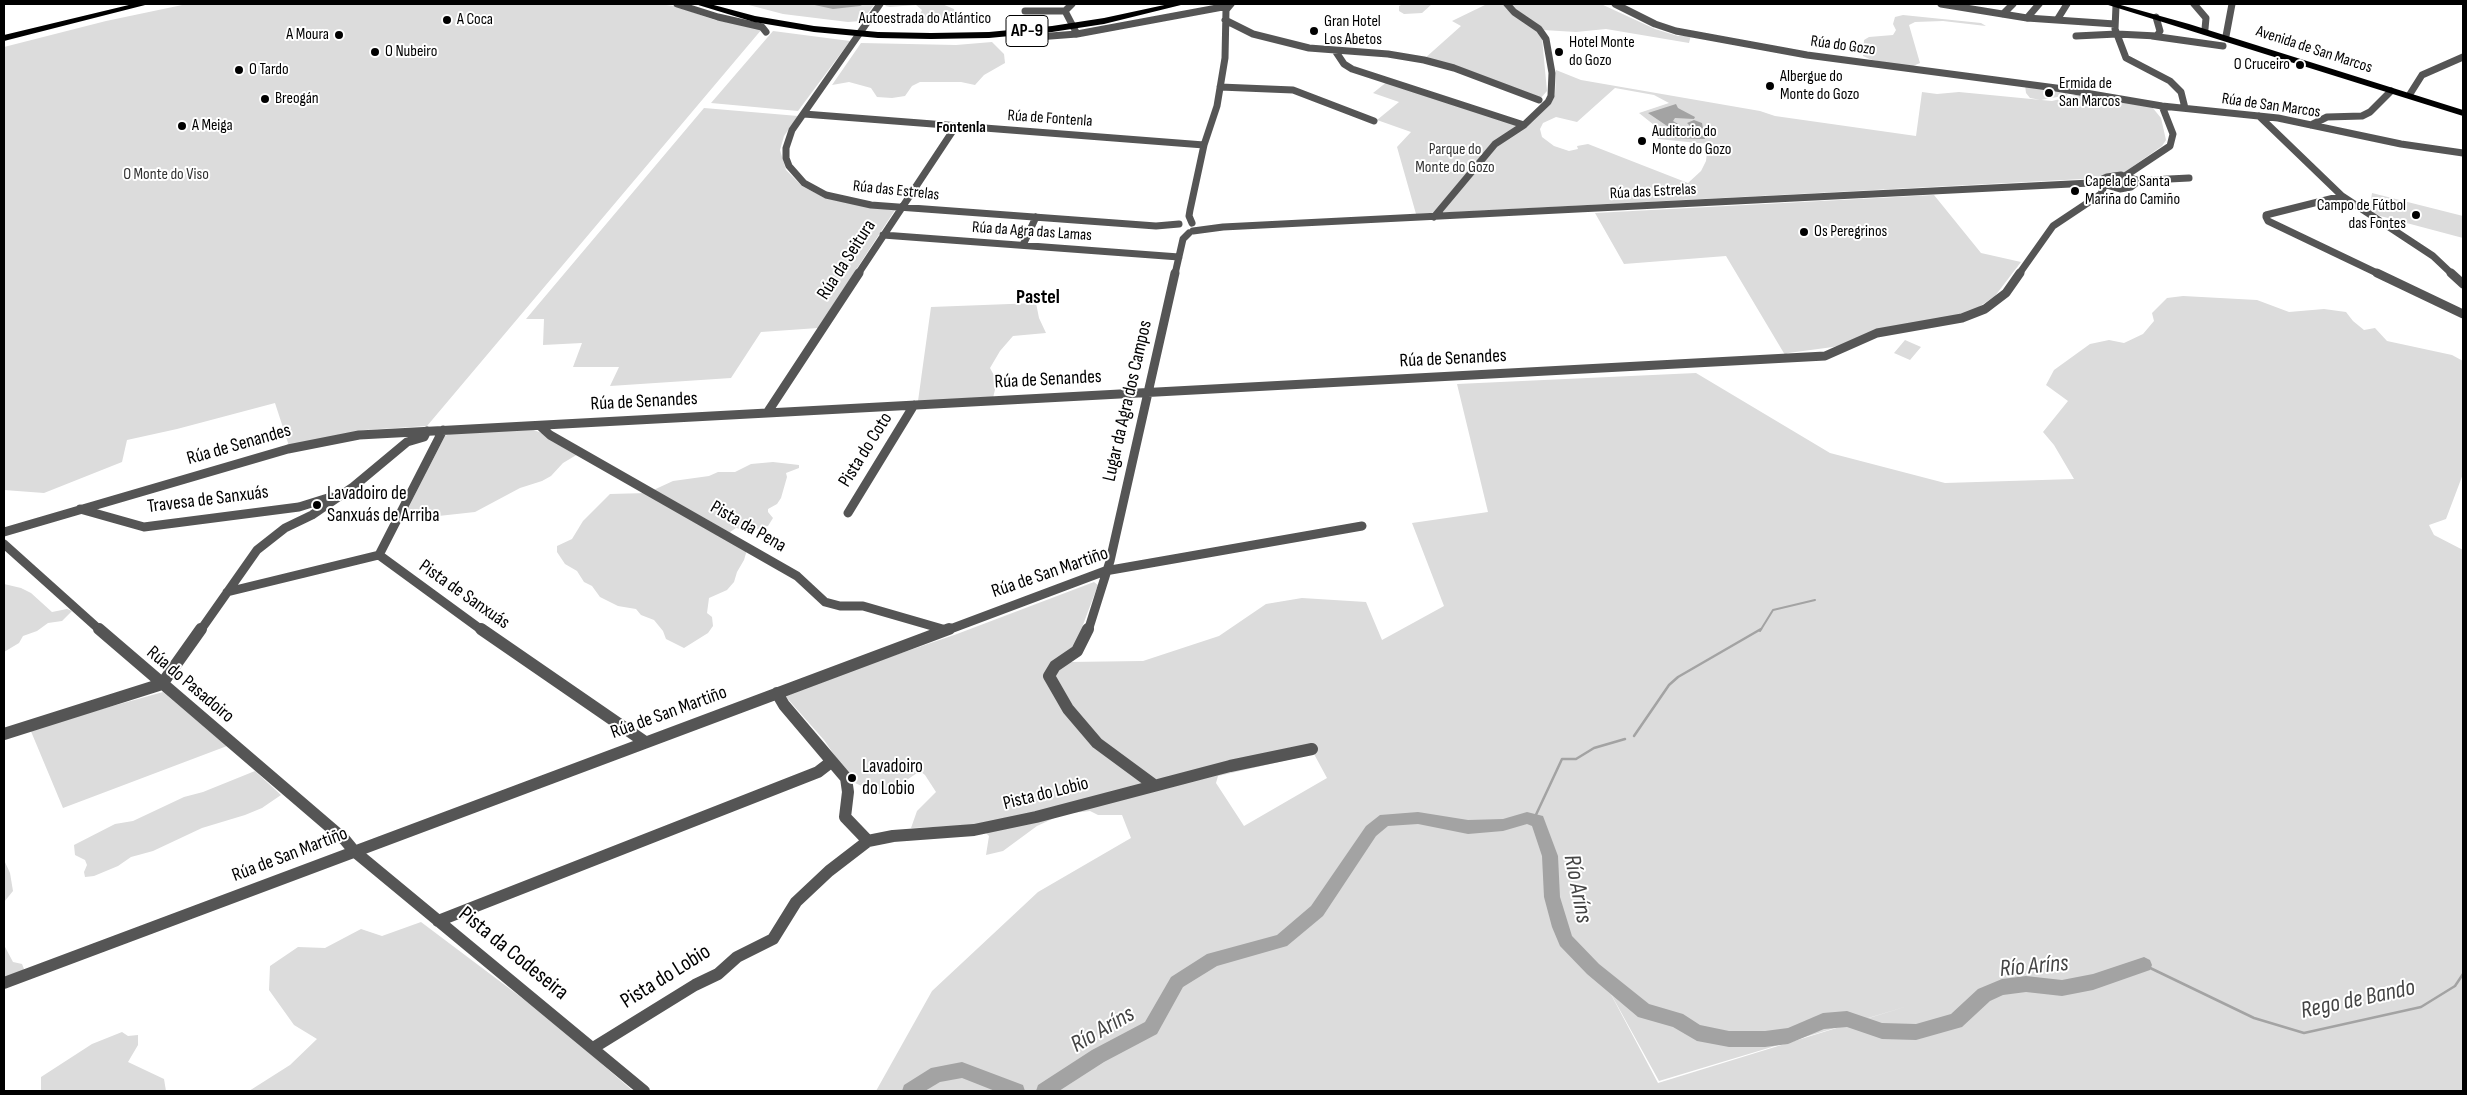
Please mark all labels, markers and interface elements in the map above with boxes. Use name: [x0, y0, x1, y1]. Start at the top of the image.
street label: Autoestrada do Atlántico: [859, 9, 991, 29]
place label: A Coca: [457, 10, 493, 30]
place label: Gran Hotel Los Abetos: [1324, 12, 1382, 50]
marker: A Coca: [441, 14, 453, 26]
road number: AP-9: [1006, 16, 1048, 46]
street label: Avenida de San Marcos: [2253, 22, 2375, 78]
place label: A Moura: [286, 25, 329, 45]
marker: Gran Hotel Los Abetos: [1308, 25, 1320, 37]
marker: A Moura: [333, 29, 345, 41]
street label: Rúa do Gozo: [1809, 32, 1877, 60]
place label: Hotel Monte do Gozo: [1569, 33, 1635, 71]
place label: O Nubeiro: [385, 42, 437, 62]
marker: O Nubeiro: [369, 46, 381, 58]
marker: Hotel Monte do Gozo: [1553, 46, 1565, 58]
place label: O Cruceiro: [2234, 55, 2290, 75]
marker: O Cruceiro: [2294, 59, 2306, 71]
place label: O Tardo: [249, 60, 289, 80]
marker: O Tardo: [233, 64, 245, 76]
place label: Albergue do Monte do Gozo: [1780, 67, 1859, 105]
place label: Ermida de San Marcos: [2059, 74, 2120, 112]
marker: Albergue do Monte do Gozo: [1764, 80, 1776, 92]
marker: Ermida de San Marcos: [2043, 87, 2055, 99]
place label: Breogán: [275, 89, 319, 109]
street label: Rúa de San Marcos: [2220, 90, 2322, 122]
marker: Breogán: [259, 93, 271, 105]
street label: Rúa de Fontenla: [1007, 106, 1093, 132]
place label: A Meiga: [192, 116, 233, 136]
district label: Fontenla: [936, 118, 986, 138]
marker: A Meiga: [176, 120, 188, 132]
place label: Auditorio do Monte do Gozo: [1652, 122, 1731, 160]
marker: Auditorio do Monte do Gozo: [1636, 135, 1648, 147]
park label: Parque do Monte do Gozo: [1415, 140, 1495, 178]
park label: O Monte do Viso: [123, 165, 209, 185]
place label: Capela de Santa Mariña do Camiño: [2085, 172, 2180, 210]
street label: Rúa das Estrelas: [852, 177, 940, 205]
street label: Rúa das Estrelas: [1609, 180, 1697, 204]
marker: Capela de Santa Mariña do Camiño: [2069, 185, 2081, 197]
place label: Campo de Fútbol das Fontes: [2317, 196, 2406, 234]
marker: Campo de Fútbol das Fontes: [2410, 209, 2422, 221]
street label: Rúa da Seitura: [813, 216, 881, 304]
street label: Rúa da Agra das Lamas: [971, 218, 1093, 246]
place label: Os Peregrinos: [1814, 222, 1887, 242]
marker: Os Peregrinos: [1798, 226, 1810, 238]
district label: Pastel: [1016, 286, 1060, 310]
street label: Lugar da Agra dos Campos: [1098, 318, 1158, 484]
street label: Rúa de Senandes: [1399, 345, 1507, 373]
street label: Rúa de Senandes: [994, 366, 1102, 394]
street label: Rúa de Senandes: [590, 388, 698, 416]
street label: Pista do Coto: [834, 408, 898, 492]
street label: Rúa de Senandes: [184, 419, 294, 471]
street label: Travesa de Sanxuás: [146, 481, 270, 519]
place label: Lavadoiro de Sanxuás de Arriba: [327, 483, 439, 527]
street label: Pista da Pena: [706, 496, 790, 558]
marker: Lavadoiro de Sanxuás de Arriba: [311, 499, 323, 511]
street label: Rúa de San Martiño: [989, 542, 1111, 604]
street label: Pista de Sanxuás: [414, 555, 514, 635]
street label: Rúa do Pasadoiro: [142, 642, 238, 728]
street label: Rúa de San Martiño: [608, 681, 730, 745]
place label: Lavadoiro do Lobio: [862, 756, 923, 800]
marker: Lavadoiro do Lobio: [846, 772, 858, 784]
street label: Pista do Lobio: [1001, 772, 1091, 816]
street label: Rúa de San Martiño: [229, 823, 351, 887]
water label: Río Aríns: [1556, 852, 1598, 926]
street label: Pista da Codeseira: [453, 902, 573, 1006]
street label: Pista do Lobio: [616, 939, 716, 1015]
water label: Río Aríns: [1998, 950, 2070, 984]
water label: Rego de Bando: [2298, 974, 2418, 1026]
water label: Río Aríns: [1066, 1000, 1140, 1060]

